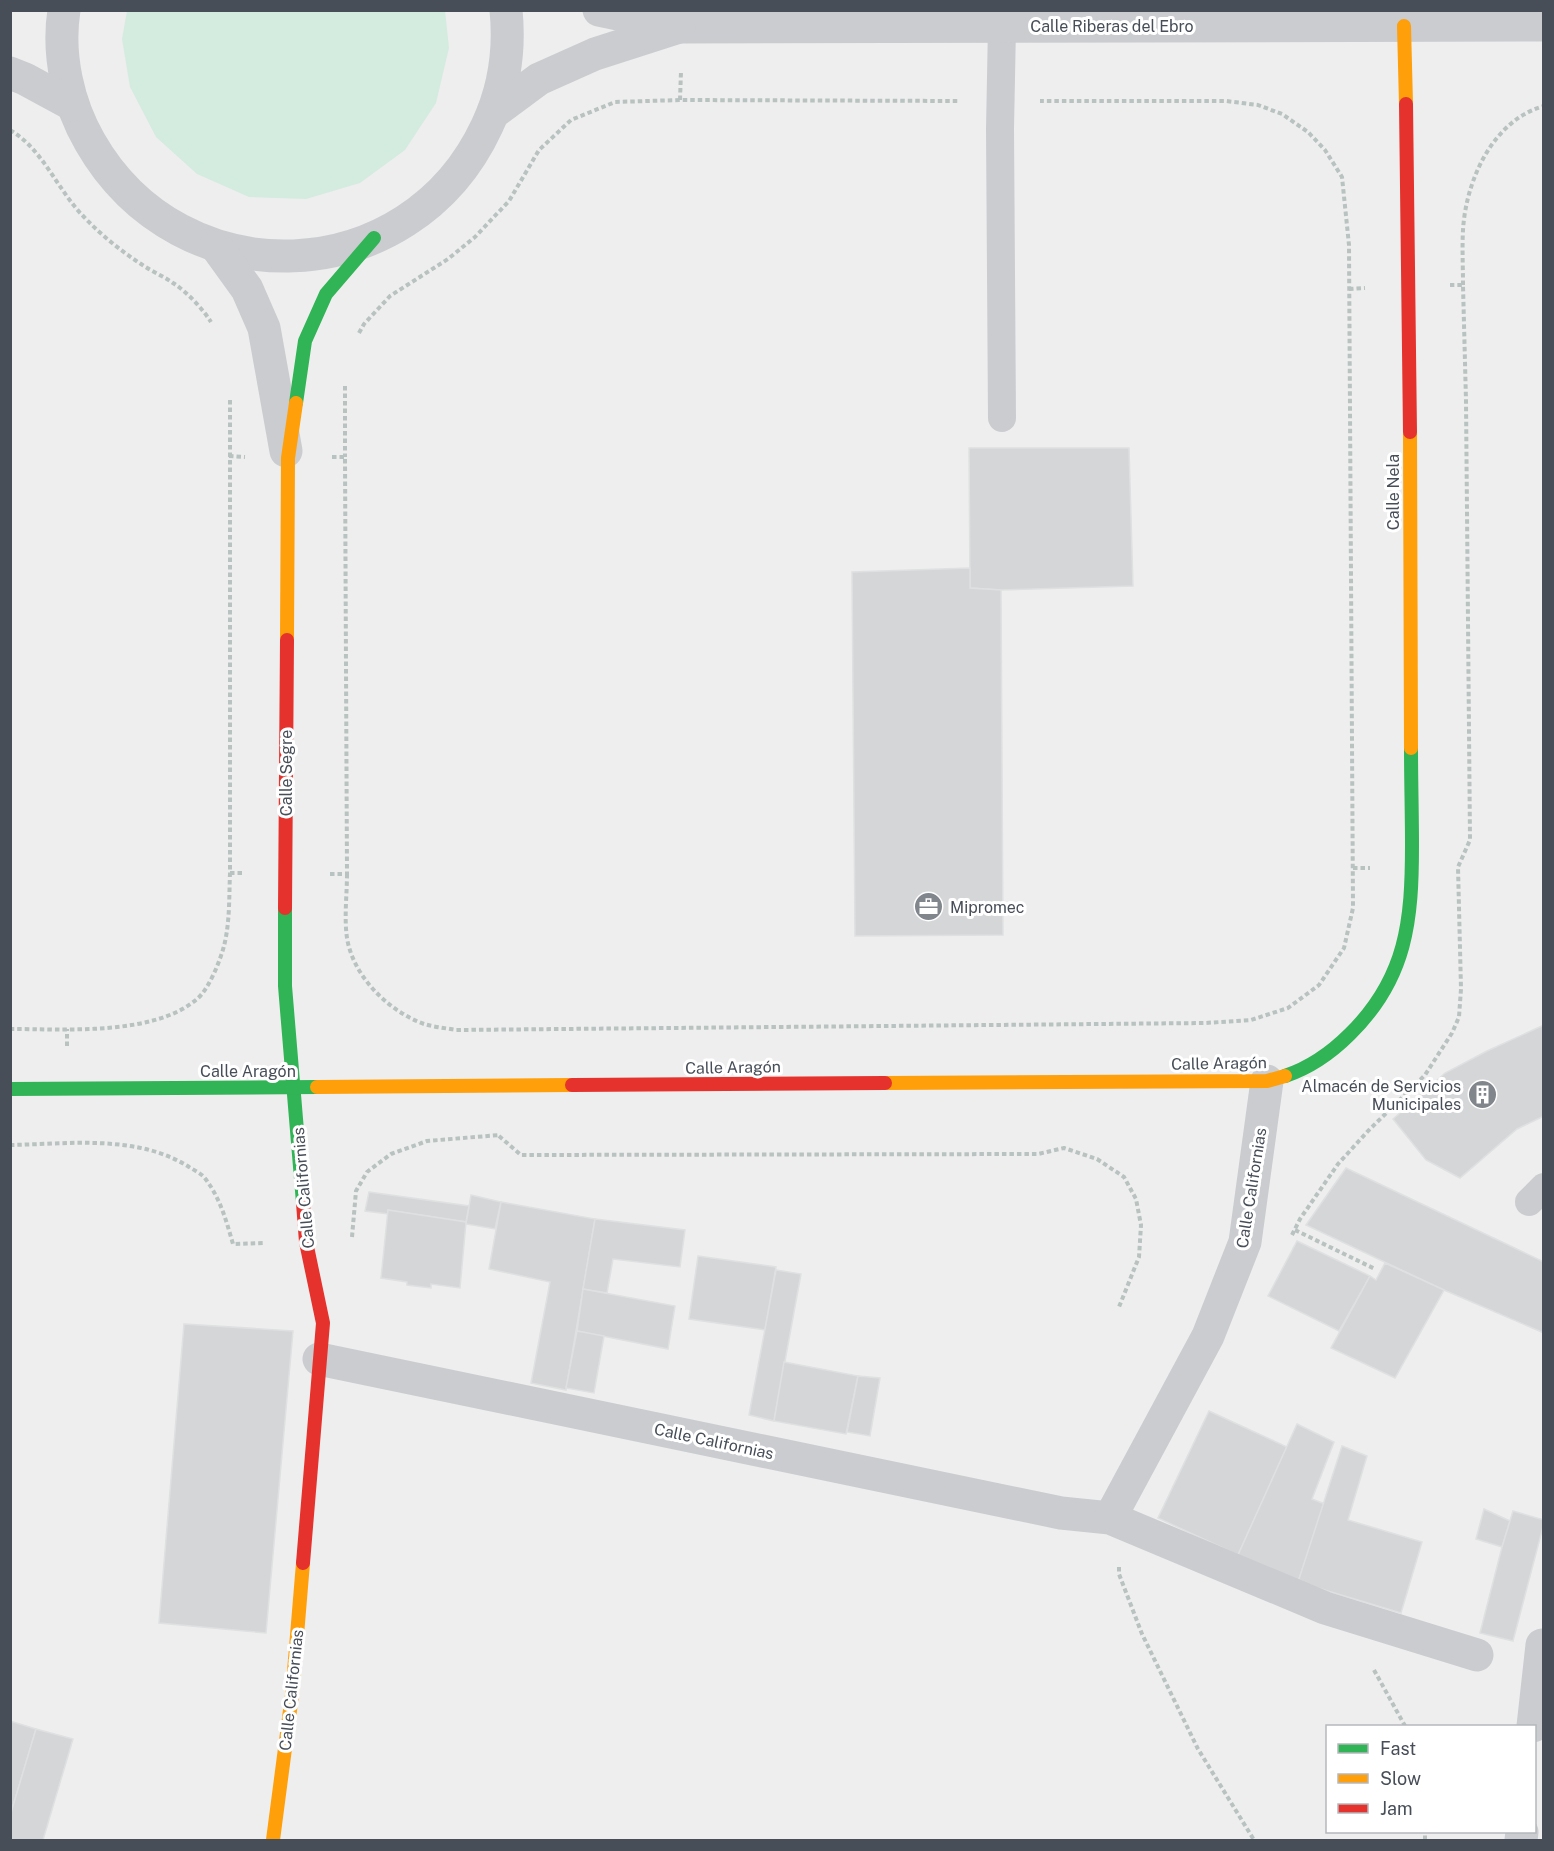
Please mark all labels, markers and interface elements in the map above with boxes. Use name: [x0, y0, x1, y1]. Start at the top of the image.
street label: Calle Riberas del Ebro: [1030, 17, 1194, 36]
street label: Calle Nela: [1384, 454, 1403, 530]
street label: Calle Segre: [277, 730, 296, 816]
office icon: Mipromec: [913, 891, 945, 923]
place label: Mipromec: [950, 898, 1025, 917]
street label: Calle Aragón: [1171, 1053, 1267, 1074]
street label: Calle Aragón: [685, 1057, 781, 1078]
street label: Calle Aragón: [200, 1062, 296, 1081]
place label: Almacén de Servicios Municipales: [1301, 1077, 1461, 1114]
building icon: Almacén de Servicios Municipales: [1466, 1079, 1498, 1111]
street label: Calle Californias: [289, 1126, 318, 1249]
street label: Calle Californias: [1233, 1126, 1270, 1250]
street label: Calle Californias: [652, 1420, 775, 1463]
street label: Calle Californias: [276, 1629, 307, 1752]
legend: [1326, 1725, 1536, 1833]
text: Fast: [1380, 1738, 1416, 1759]
text: Slow: [1380, 1768, 1421, 1789]
text: Jam: [1380, 1798, 1413, 1819]

